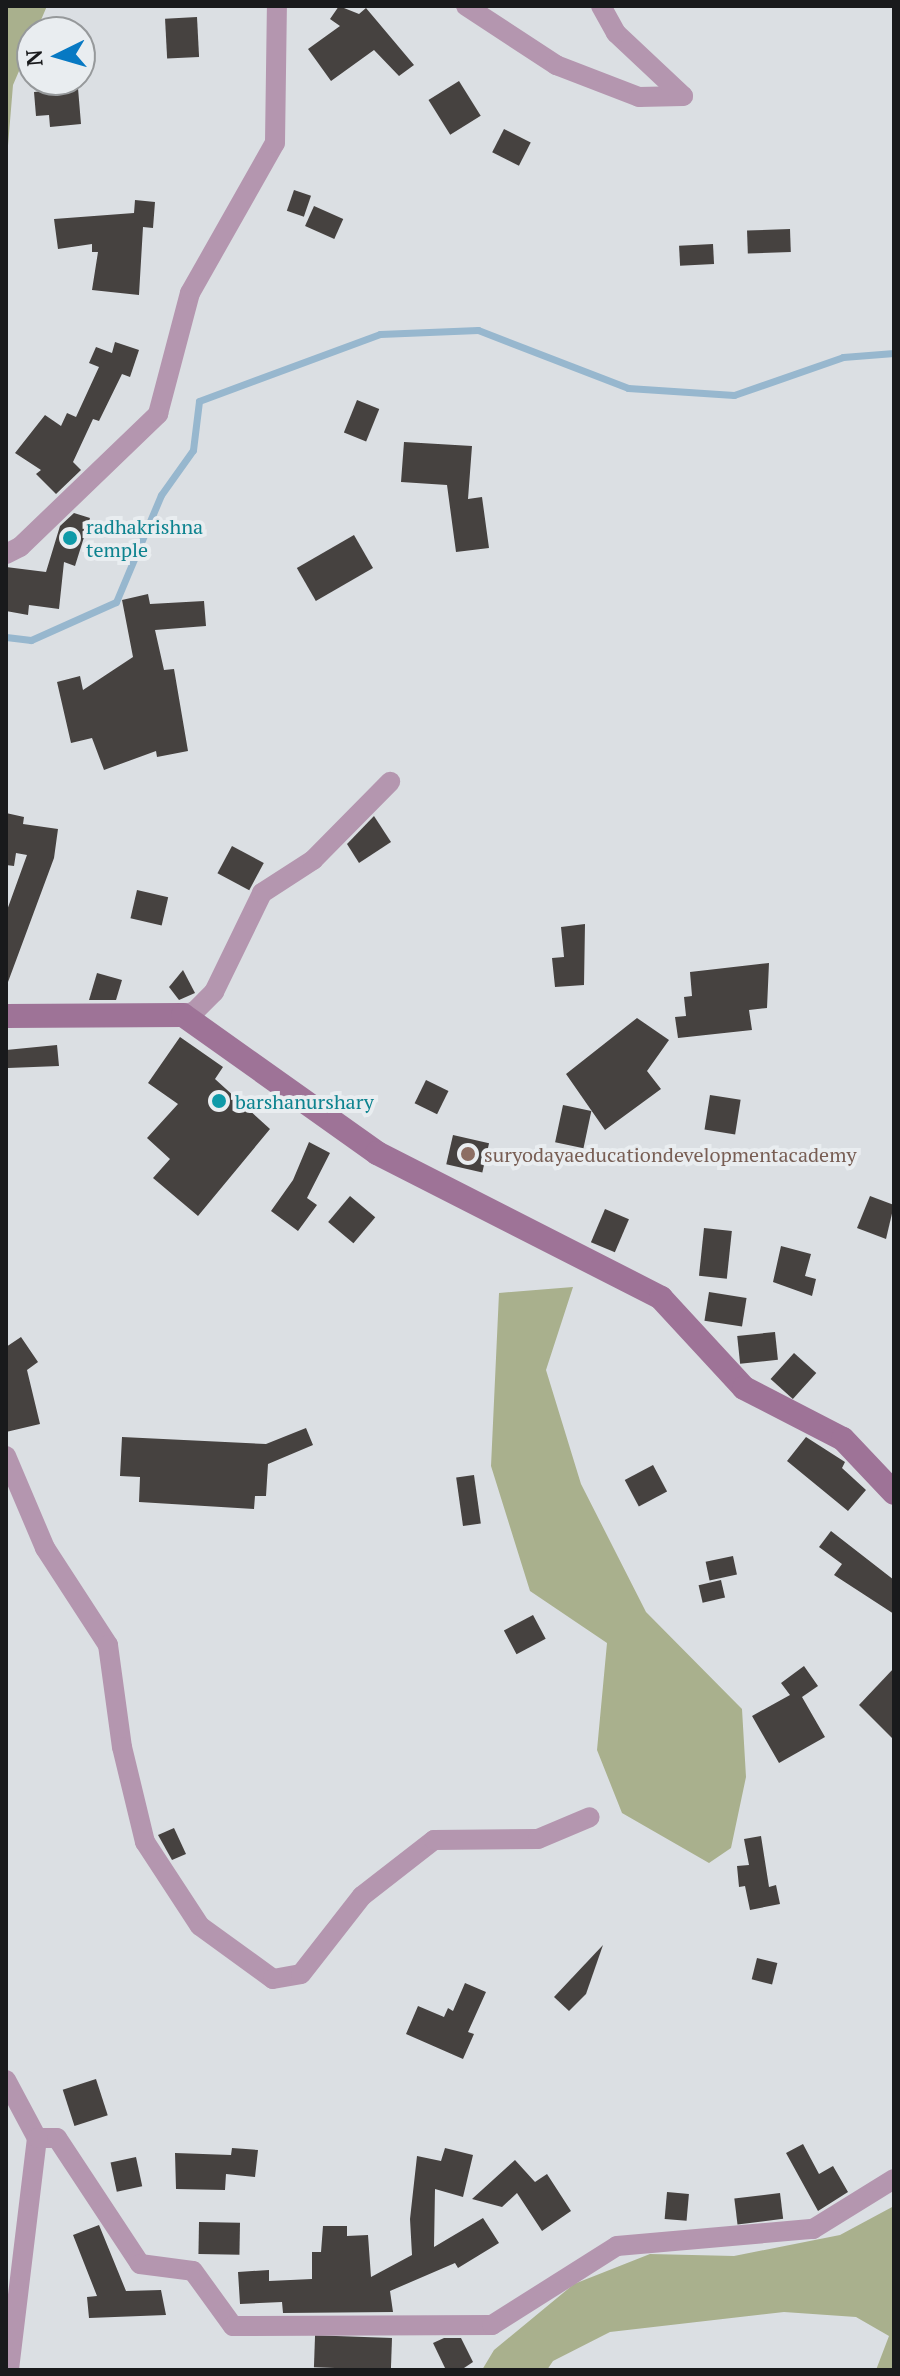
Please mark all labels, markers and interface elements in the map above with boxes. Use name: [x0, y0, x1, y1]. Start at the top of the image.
north arrow: [16, 16, 96, 96]
text: N: [18, 48, 49, 68]
place label: radhakrishna temple: [86, 514, 203, 561]
marker: radhakrishna temple: [61, 529, 79, 547]
place label: barshanurshary: [235, 1089, 374, 1113]
marker: barshanurshary: [210, 1092, 228, 1110]
place label: suryodayaeducationdevelopmentacademy: [484, 1142, 856, 1166]
marker: suryodayaeducationdevelopmentacademy: [459, 1145, 477, 1163]

